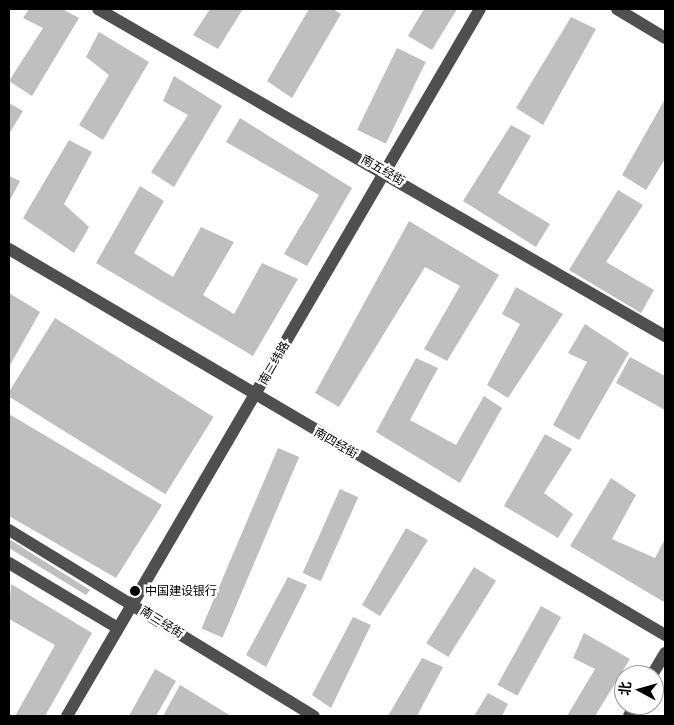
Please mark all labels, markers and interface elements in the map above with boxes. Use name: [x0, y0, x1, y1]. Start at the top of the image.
street label: 南五经街: [359, 152, 407, 188]
street label: 南二纬路: [256, 339, 292, 387]
street label: 南四经街: [312, 425, 360, 461]
place label: 中国建设银行: [145, 584, 217, 598]
marker: 中国建设银行: [129, 585, 141, 597]
street label: 南三经街: [138, 603, 186, 641]
north arrow: [614, 665, 664, 715]
text: 北: [614, 681, 636, 697]

